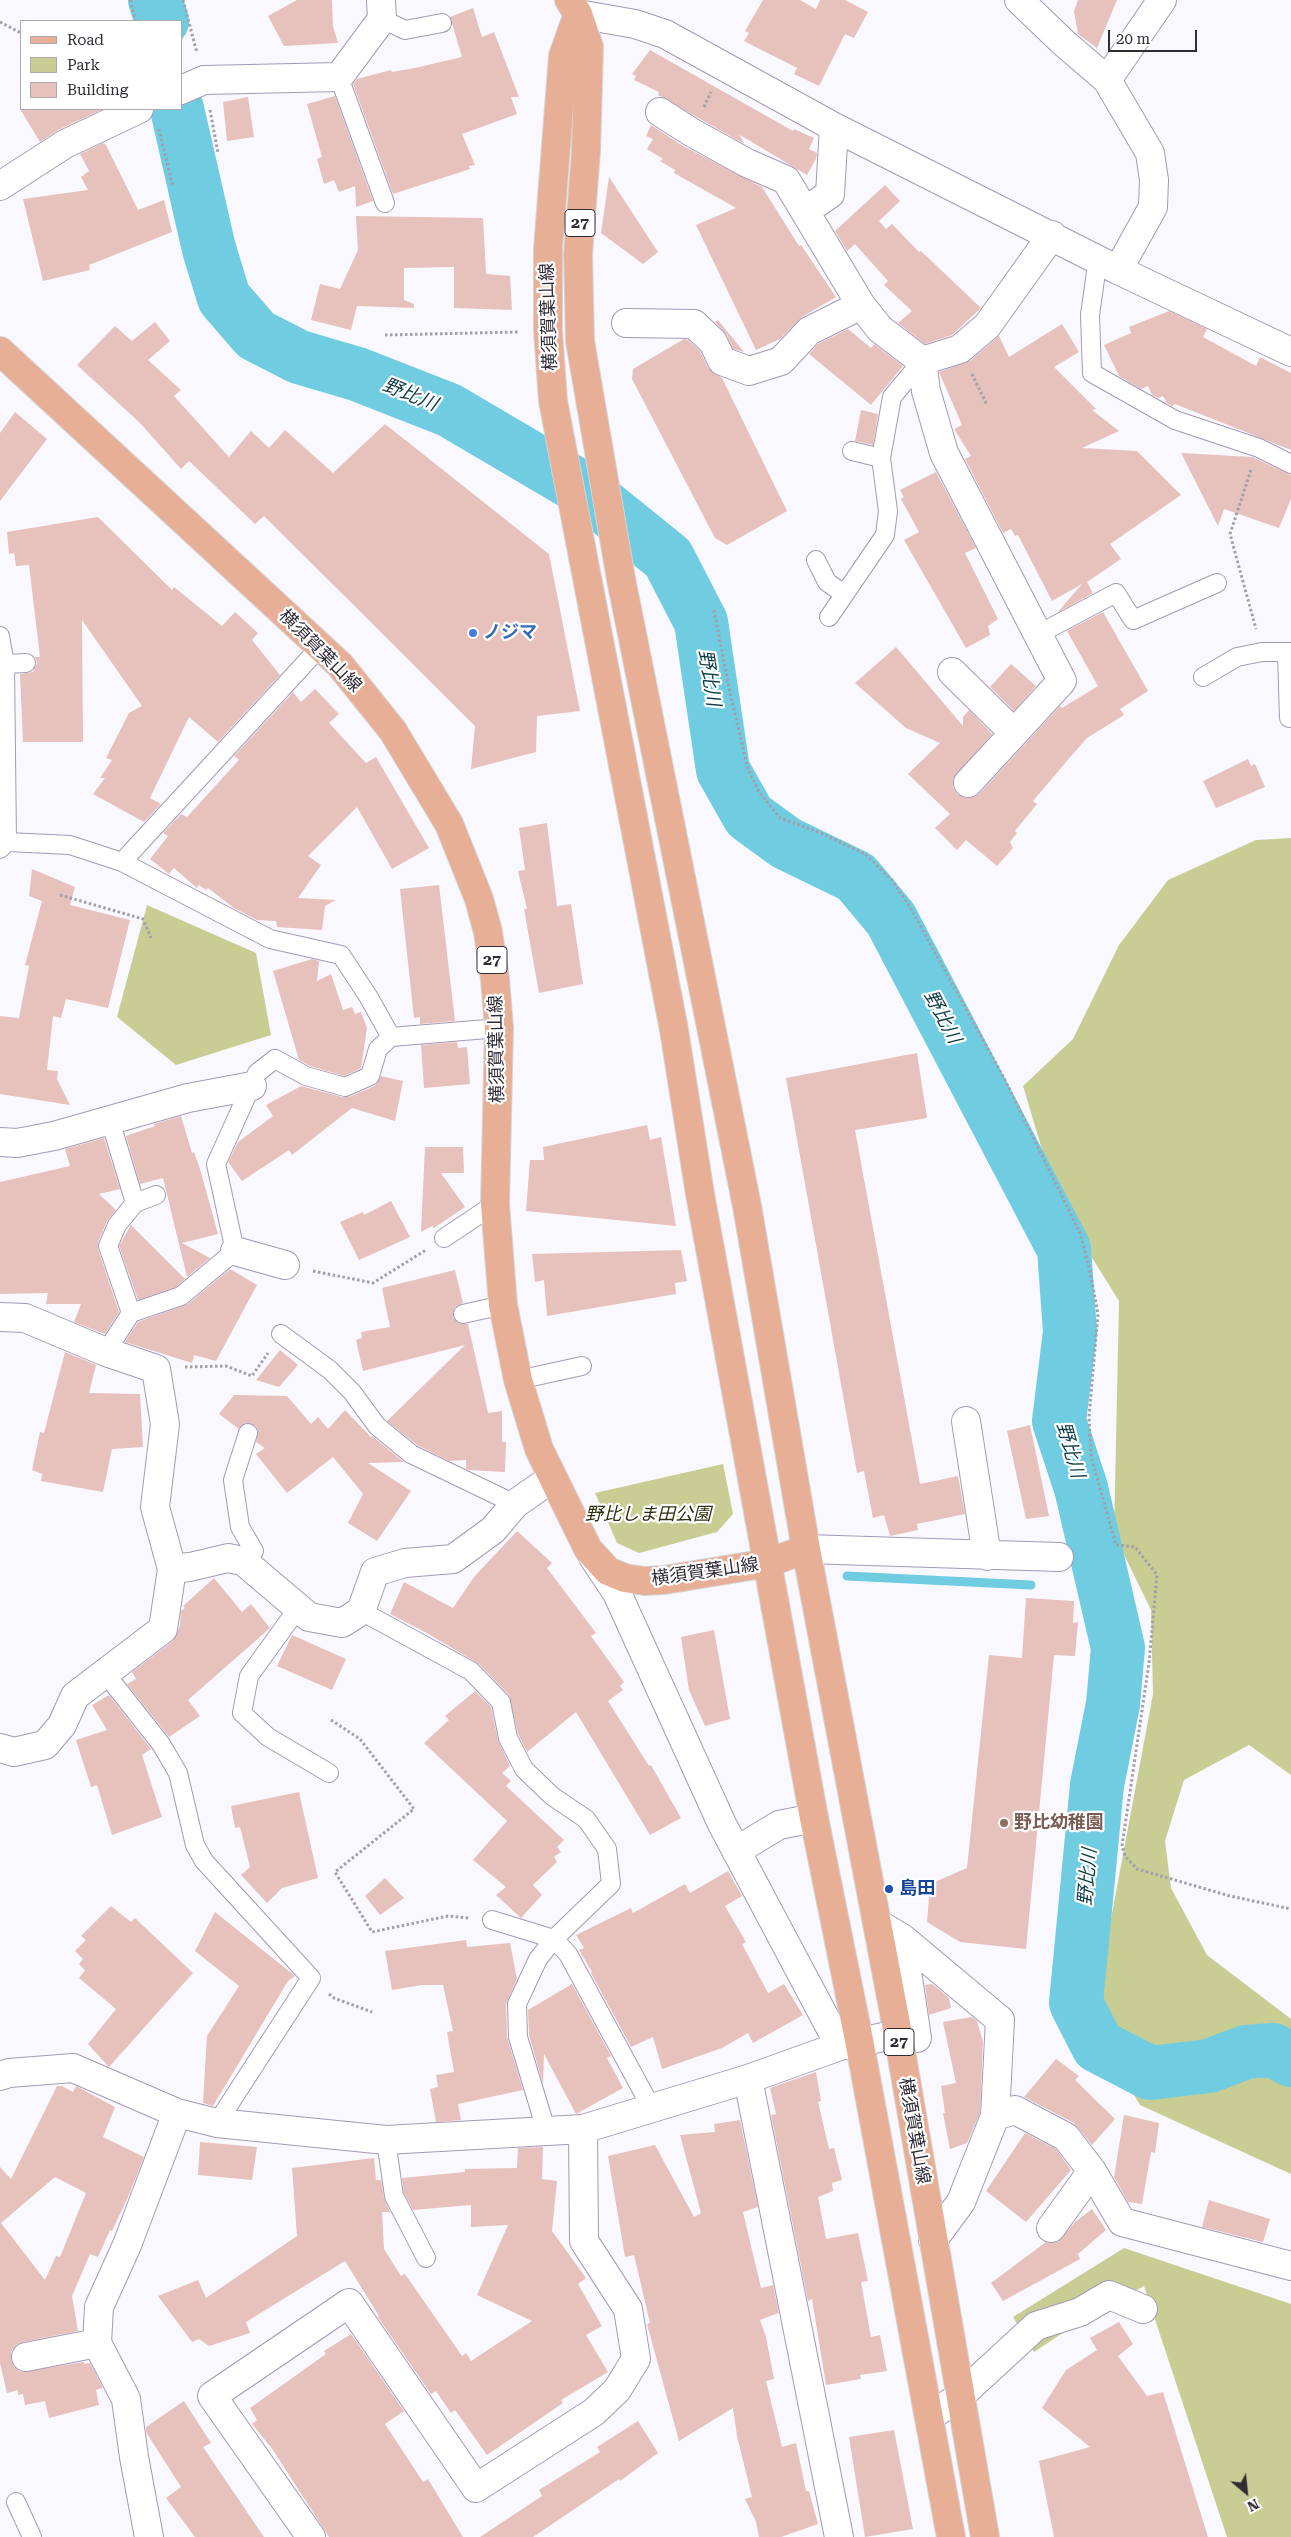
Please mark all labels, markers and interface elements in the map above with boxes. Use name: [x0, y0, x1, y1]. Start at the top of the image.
legend: [20, 20, 182, 110]
scale bar: [1111, 20, 1200, 52]
text: 20 m: [1116, 30, 1150, 48]
text: Road: [67, 31, 104, 49]
text: Park: [67, 56, 100, 74]
text: Building: [67, 81, 128, 99]
road number: 27: [565, 210, 595, 237]
street label: 横須賀葉山線: [536, 263, 562, 371]
water label: 野比川: [379, 374, 441, 416]
street label: 横須賀葉山線: [274, 605, 366, 697]
place label: ノジマ: [483, 622, 537, 644]
marker: ノジマ: [467, 627, 479, 639]
water label: 野比川: [693, 648, 725, 708]
road number: 27: [477, 946, 507, 974]
water label: 野比川: [919, 986, 965, 1048]
street label: 横須賀葉山線: [485, 995, 509, 1103]
water label: 野比川: [1051, 1419, 1089, 1481]
park label: 野比しま田公園: [585, 1504, 711, 1526]
street label: 横須賀葉山線: [650, 1554, 760, 1590]
place label: 野比幼稚園: [1014, 1812, 1104, 1834]
marker: 野比幼稚園: [998, 1817, 1010, 1829]
water label: 野比川: [1074, 1848, 1102, 1906]
place label: 島田: [899, 1878, 935, 1900]
marker: 島田: [883, 1883, 895, 1895]
road number: 27: [884, 2028, 914, 2056]
street label: 横須賀葉山線: [894, 2076, 934, 2186]
north arrow: [1221, 2467, 1271, 2517]
text: N: [1245, 2496, 1262, 2515]

